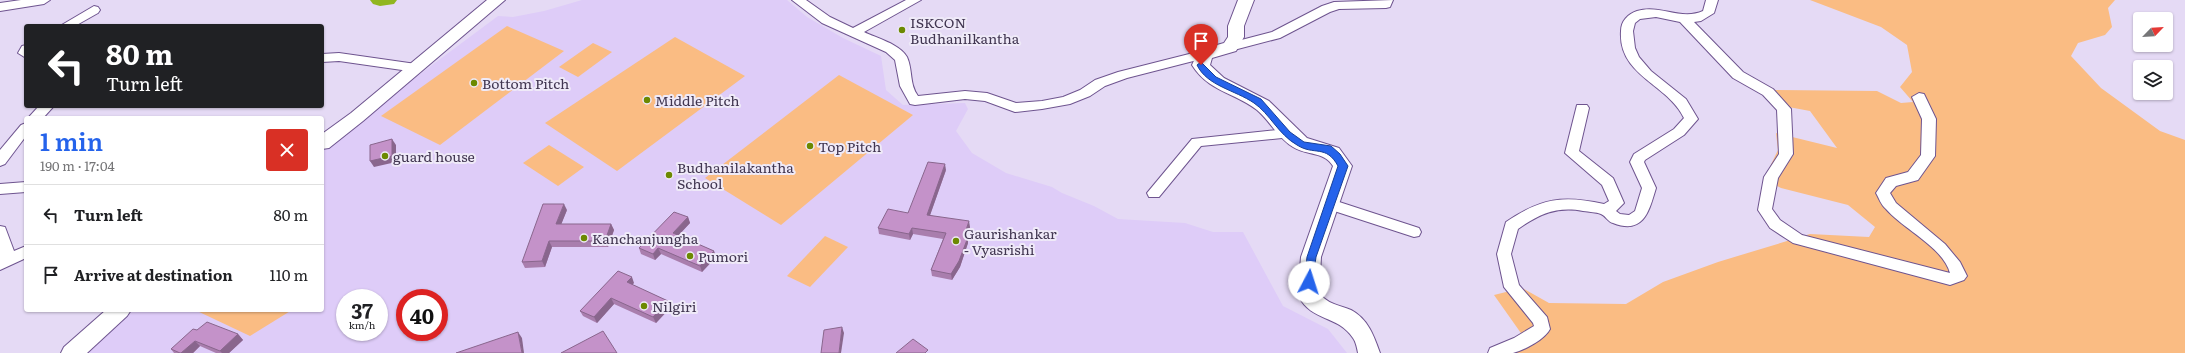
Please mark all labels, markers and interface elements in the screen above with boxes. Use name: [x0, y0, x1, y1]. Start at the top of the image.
place label: ISKCON Budhanilkantha: [910, 12, 1020, 48]
north arrow: [2133, 12, 2173, 52]
map controls: [2133, 12, 2173, 100]
pin: [1184, 24, 1218, 65]
marker: ISKCON Budhanilkantha: [897, 25, 907, 35]
icon: arrive: [1190, 30, 1212, 52]
text: 80 m: [106, 32, 173, 74]
icon: left: [40, 40, 92, 92]
button: layers: [2133, 60, 2173, 100]
text: Turn left: [106, 70, 183, 97]
place label: Bottom Pitch: [482, 73, 569, 93]
marker: Bottom Pitch: [469, 78, 479, 88]
place label: Middle Pitch: [655, 90, 740, 110]
marker: Middle Pitch: [642, 95, 652, 105]
text: 1 min: [40, 123, 103, 158]
button: close: [266, 129, 308, 171]
place label: Top Pitch: [818, 136, 881, 156]
marker: Top Pitch: [805, 141, 815, 151]
place label: guard house: [393, 146, 475, 166]
marker: guard house: [380, 151, 390, 161]
text: 190 m · 17:04: [40, 156, 115, 175]
place label: Budhanilakantha School: [677, 157, 794, 193]
marker: Budhanilakantha School: [664, 170, 674, 180]
text: Turn left: [74, 203, 143, 226]
text: 80 m: [274, 203, 308, 226]
icon: left: [40, 204, 62, 226]
place label: Gaurishankar - Vyasrishi: [964, 223, 1057, 259]
place label: Kanchanjungha: [592, 228, 699, 248]
marker: Kanchanjungha: [579, 233, 589, 243]
marker: Gaurishankar - Vyasrishi: [951, 236, 961, 246]
place label: Pumori: [698, 246, 748, 266]
marker: Pumori: [685, 251, 695, 261]
position arrow: [1288, 261, 1330, 303]
text: Arrive at destination: [74, 263, 233, 286]
text: 110 m: [270, 263, 308, 286]
icon: arrive: [40, 264, 62, 286]
speed limit sign: 40: [396, 289, 448, 341]
text: 37: [351, 295, 373, 325]
place label: Nilgiri: [652, 296, 697, 316]
marker: Nilgiri: [639, 301, 649, 311]
text: km/h: [349, 317, 375, 332]

